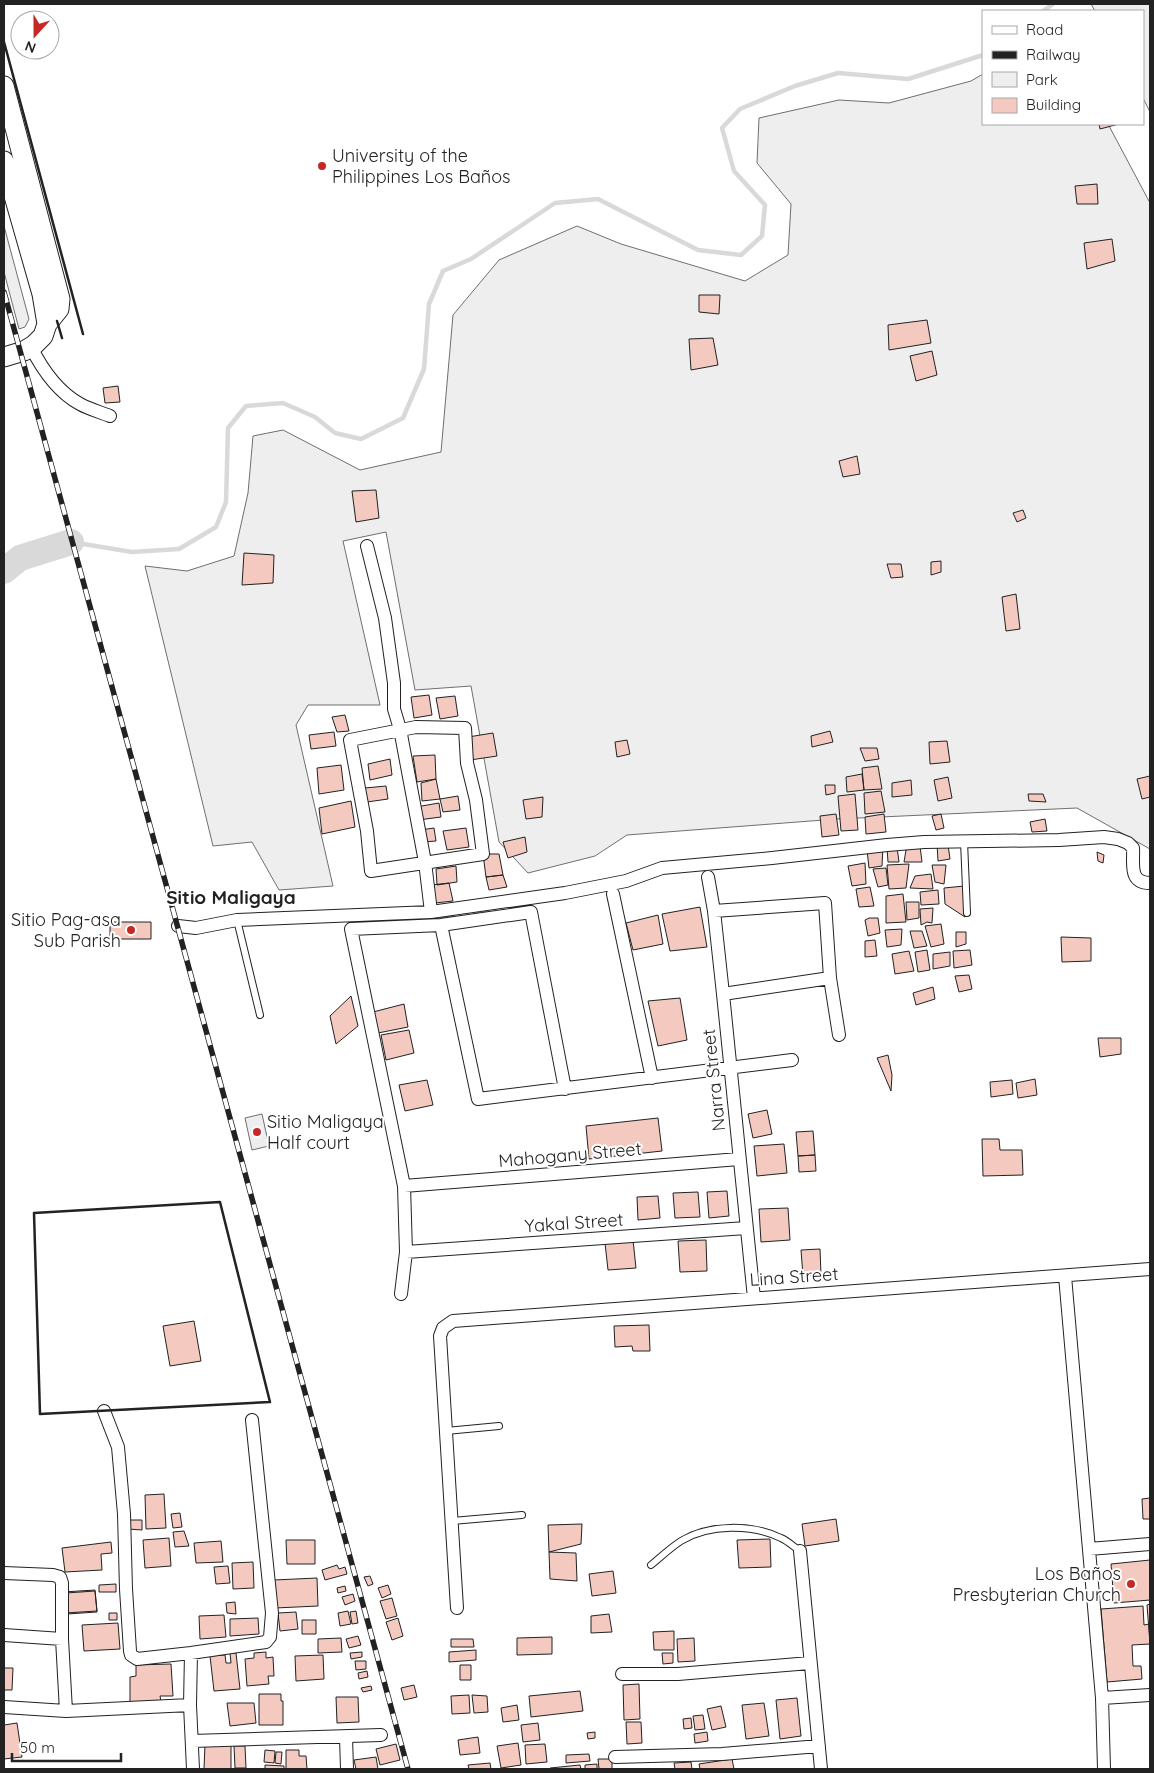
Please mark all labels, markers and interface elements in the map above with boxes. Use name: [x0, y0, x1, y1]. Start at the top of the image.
north arrow: [10, 10, 60, 60]
legend: [982, 10, 1144, 125]
text: Road: [1026, 20, 1063, 39]
text: N: [22, 37, 38, 57]
text: Railway: [1026, 45, 1081, 64]
text: Park: [1026, 70, 1058, 89]
text: Building: [1026, 95, 1081, 114]
place label: University of the Philippines Los Baños: [332, 144, 511, 188]
marker: University of the Philippines Los Baños: [316, 160, 328, 172]
district label: Sitio Maligaya: [166, 885, 296, 909]
place label: Sitio Pag-asa Sub Parish: [11, 908, 121, 952]
marker: Sitio Pag-asa Sub Parish: [125, 924, 137, 936]
street label: Narra Street: [697, 1028, 730, 1132]
place label: Sitio Maligaya Half court: [267, 1110, 384, 1154]
marker: Sitio Maligaya Half court: [251, 1126, 263, 1138]
street label: Mahogany Street: [497, 1137, 642, 1172]
street label: Yakal Street: [524, 1208, 624, 1237]
street label: Lina Street: [749, 1262, 839, 1291]
place label: Los Baños Presbyterian Church: [953, 1562, 1121, 1606]
marker: Los Baños Presbyterian Church: [1125, 1578, 1137, 1590]
scale bar: [12, 1730, 121, 1762]
text: 50 m: [20, 1738, 55, 1757]

